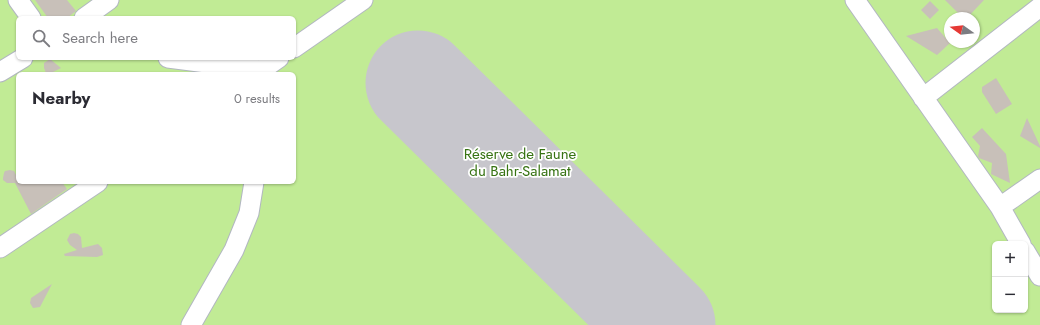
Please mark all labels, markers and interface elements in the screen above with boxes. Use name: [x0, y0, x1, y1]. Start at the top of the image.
north arrow: [944, 12, 980, 48]
search box: [16, 16, 296, 60]
icon: search: [30, 27, 52, 49]
text: Search here: [62, 27, 138, 49]
text: Nearby: [32, 86, 90, 110]
text: 0 results: [234, 89, 280, 108]
park label: Réserve de Faune du Bahr-Salamat: [464, 143, 577, 182]
map controls: [992, 241, 1028, 313]
button: +: [992, 241, 1028, 277]
button: −: [992, 277, 1028, 313]

